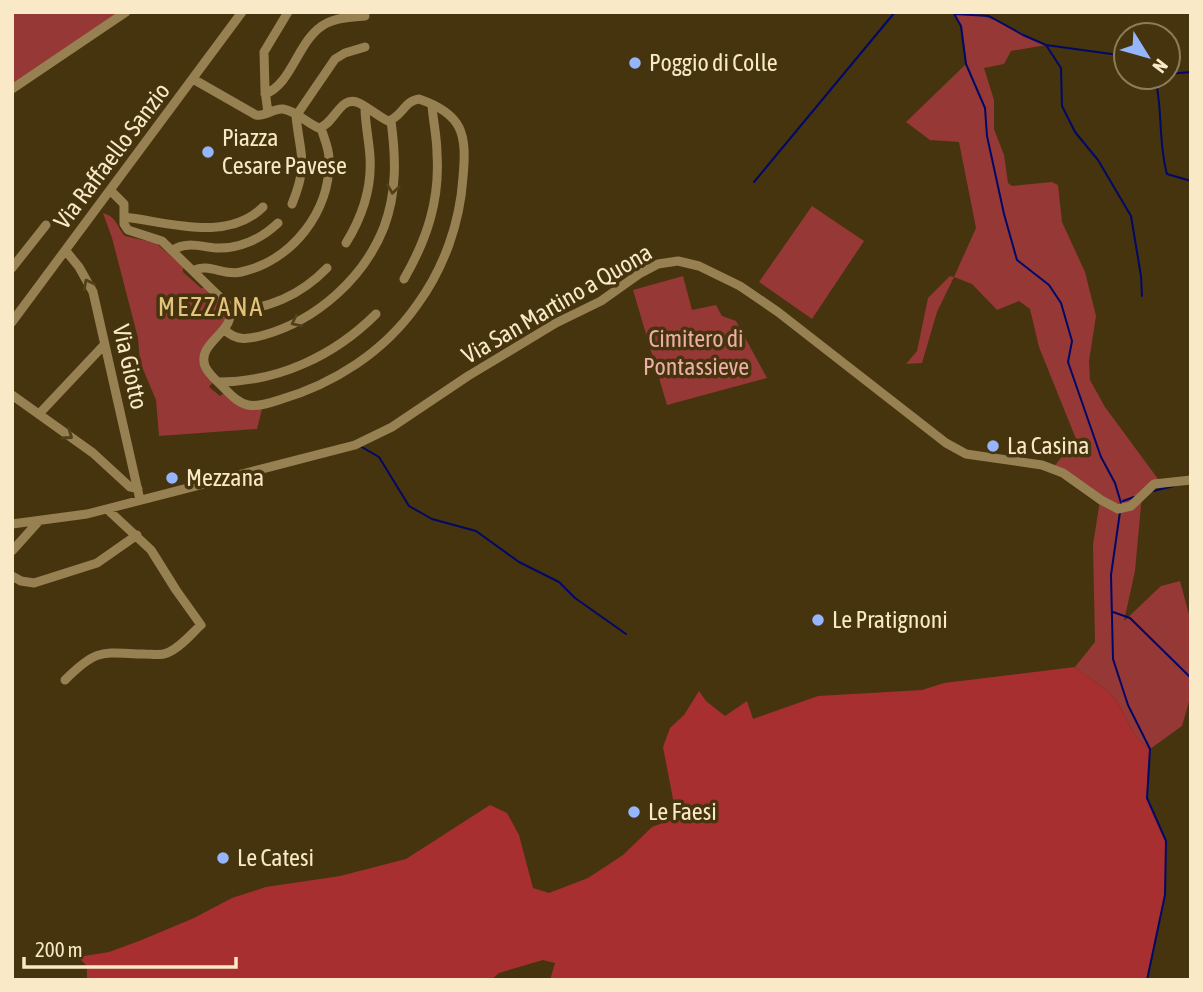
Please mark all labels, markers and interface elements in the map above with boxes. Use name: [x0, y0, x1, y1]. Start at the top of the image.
north arrow: [1112, 21, 1182, 91]
place label: Poggio di Colle: [649, 49, 778, 76]
marker: Poggio di Colle: [627, 55, 643, 71]
text: N: [1148, 55, 1173, 77]
street label: Via Raffaello Sanzio: [48, 78, 175, 234]
place label: Piazza Cesare Pavese: [222, 124, 347, 179]
marker: Piazza Cesare Pavese: [200, 144, 216, 160]
one-way arrow: [386, 183, 401, 195]
street label: Via San Martino a Quona: [457, 238, 656, 369]
one-way arrow: [82, 279, 96, 291]
district label: MEZZANA: [158, 292, 264, 322]
one-way arrow: [291, 314, 303, 328]
street label: Via Giotto: [108, 322, 153, 412]
park label: Cimitero di Pontassieve: [643, 325, 749, 380]
one-way arrow: [60, 427, 73, 439]
place label: La Casina: [1007, 432, 1090, 459]
marker: La Casina: [985, 438, 1001, 454]
place label: Mezzana: [186, 464, 264, 491]
marker: Mezzana: [164, 470, 180, 486]
place label: Le Pratignoni: [832, 606, 948, 633]
marker: Le Pratignoni: [810, 612, 826, 628]
place label: Le Faesi: [648, 798, 717, 825]
marker: Le Faesi: [626, 804, 642, 820]
place label: Le Catesi: [237, 844, 314, 871]
marker: Le Catesi: [215, 850, 231, 866]
scale bar: [24, 926, 236, 970]
text: 200 m: [35, 937, 83, 961]

